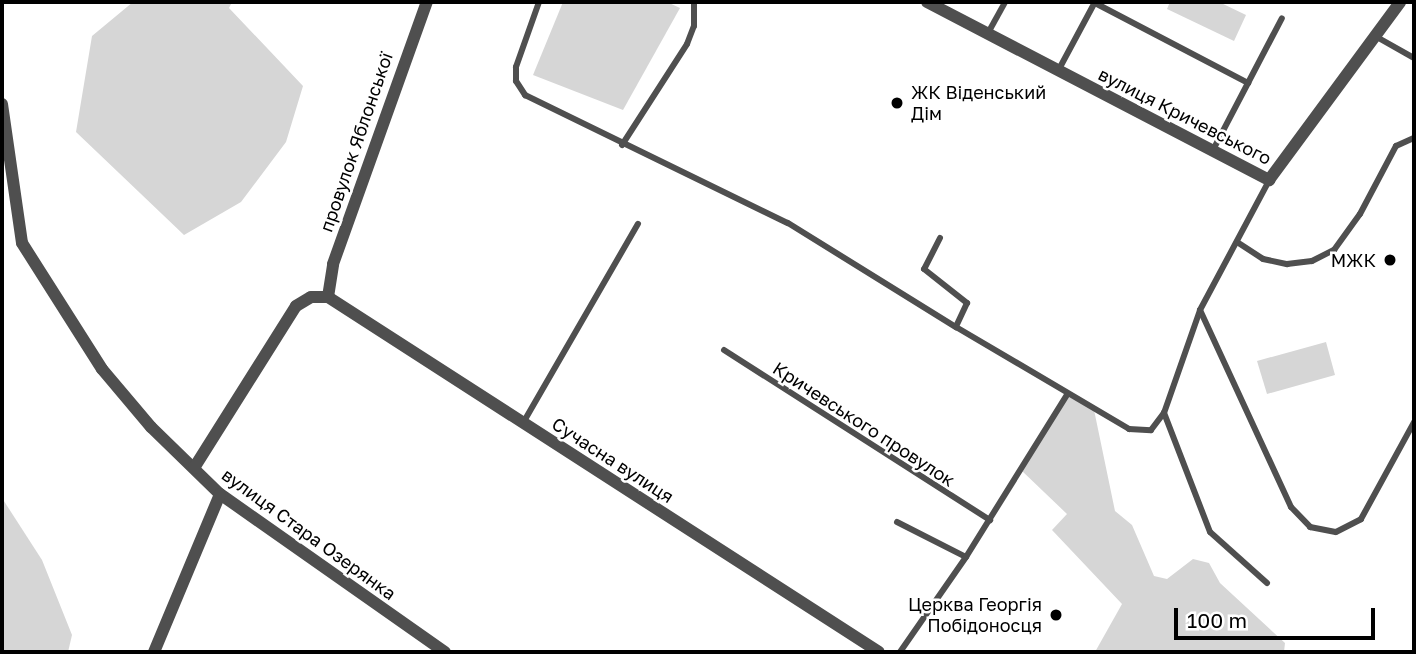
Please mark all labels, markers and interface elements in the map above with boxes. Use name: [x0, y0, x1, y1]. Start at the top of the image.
street label: провулок Яблонської: [315, 49, 397, 235]
street label: вулиця Кричевського: [1095, 63, 1275, 169]
place label: ЖК Віденський Дім: [911, 82, 1046, 124]
marker: ЖК Віденський Дім: [889, 95, 905, 111]
place label: МЖК: [1331, 249, 1376, 271]
marker: МЖК: [1382, 252, 1398, 268]
street label: Кричевського провулок: [769, 357, 959, 491]
street label: Сучасна вулиця: [548, 413, 678, 507]
street label: вулиця Стара Озерянка: [218, 464, 400, 604]
place label: Церква Георгія Побідоносця: [908, 594, 1042, 636]
scale bar: [1178, 594, 1379, 638]
marker: Церква Георгія Побідоносця: [1048, 607, 1064, 623]
text: 100 m: [1187, 607, 1247, 633]

